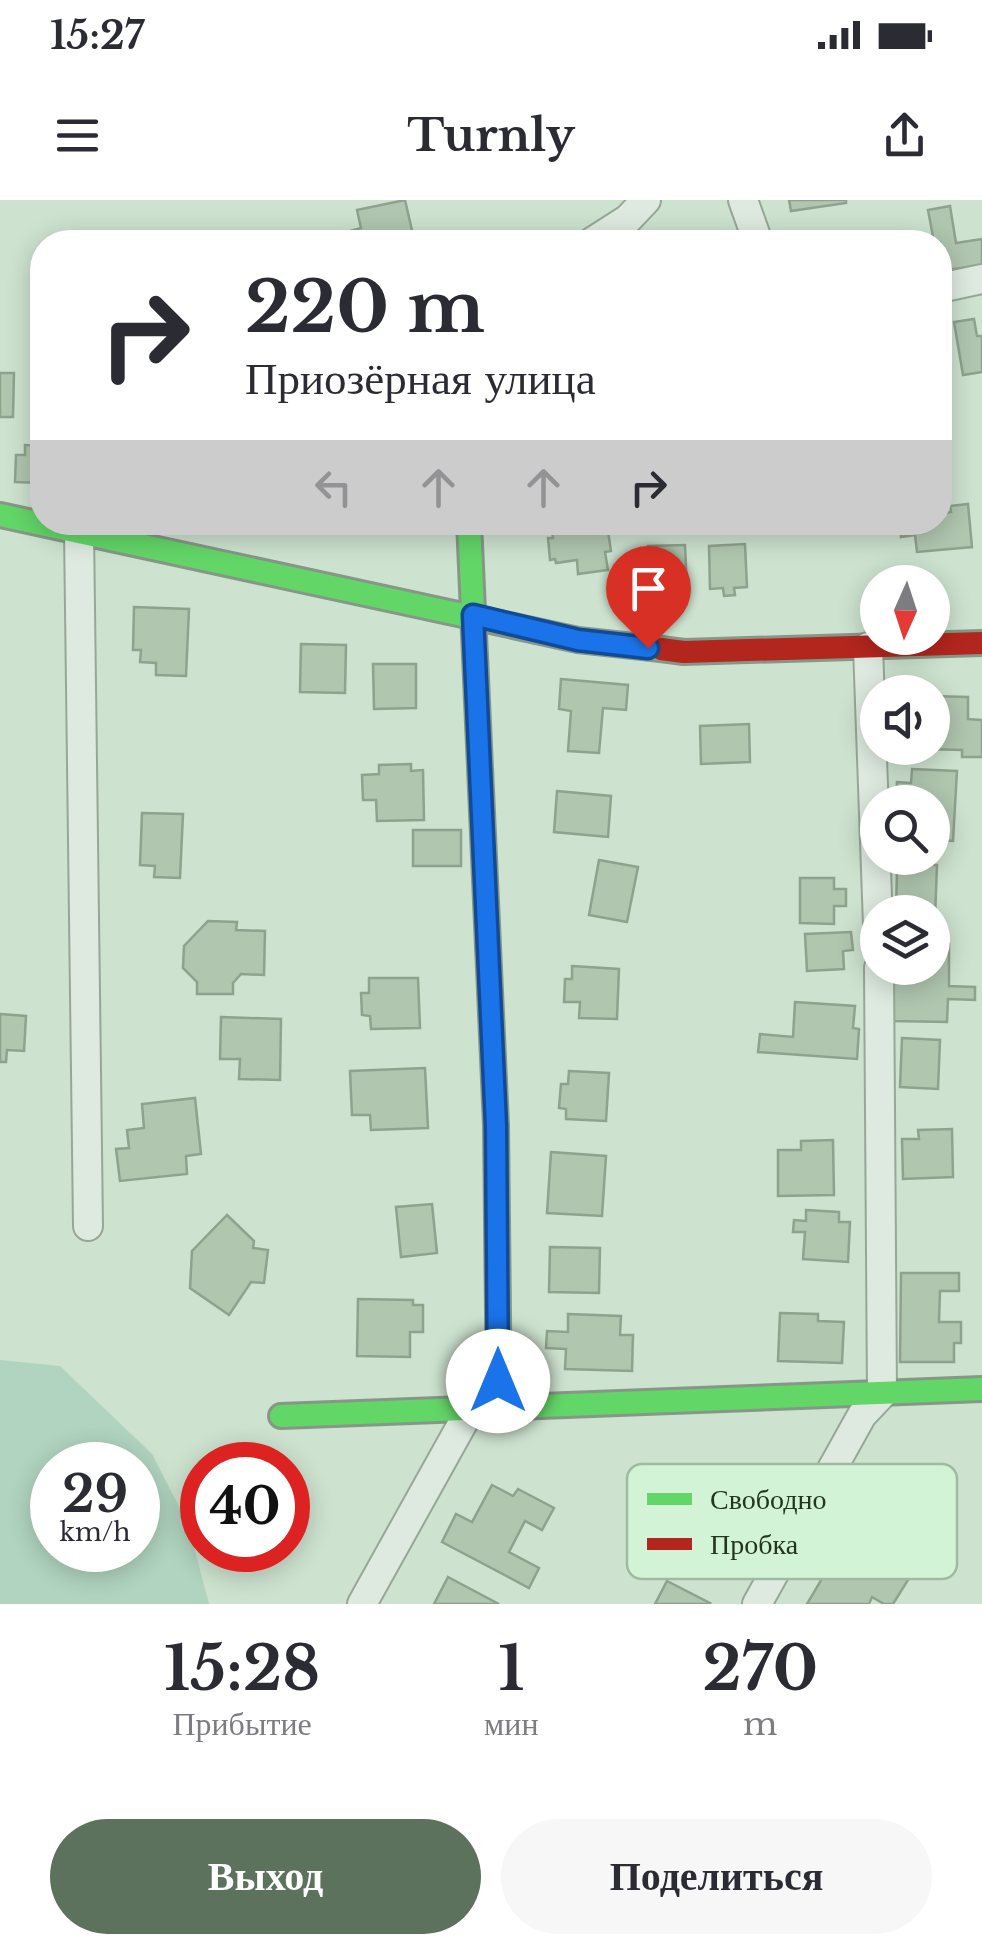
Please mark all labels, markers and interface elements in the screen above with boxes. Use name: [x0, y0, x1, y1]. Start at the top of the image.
text: 15:27: [50, 12, 144, 59]
text: Turnly: [407, 107, 575, 163]
icon: menu: [50, 108, 105, 163]
icon: share: [877, 108, 932, 163]
text: 220 m: [245, 264, 485, 351]
icon: right: [80, 270, 210, 400]
text: Приозёрная улица: [245, 350, 596, 406]
icon: left: [306, 460, 361, 515]
icon: ahead: [411, 460, 466, 515]
icon: ahead: [516, 460, 571, 515]
icon: right: [621, 460, 676, 515]
pin: [606, 546, 691, 649]
icon: arrive: [621, 561, 676, 616]
north arrow: [860, 565, 950, 655]
map controls: [860, 565, 950, 985]
button: sound: [860, 675, 950, 765]
button: search: [860, 785, 950, 875]
button: layers: [860, 895, 950, 985]
position arrow: [446, 1329, 550, 1433]
speed limit sign: 40: [180, 1442, 310, 1572]
text: 29: [62, 1463, 128, 1526]
legend: [627, 1464, 957, 1579]
text: Свободно: [710, 1482, 826, 1517]
text: km/h: [60, 1517, 130, 1548]
text: Пробка: [710, 1527, 799, 1562]
text: 15:28: [164, 1632, 320, 1706]
text: 1: [498, 1632, 524, 1706]
text: 270: [703, 1632, 818, 1706]
text: Прибытие: [172, 1704, 312, 1744]
text: мин: [484, 1704, 539, 1744]
text: m: [743, 1704, 777, 1744]
button: Выход: [50, 1819, 481, 1934]
button: Поделиться: [501, 1819, 932, 1934]

